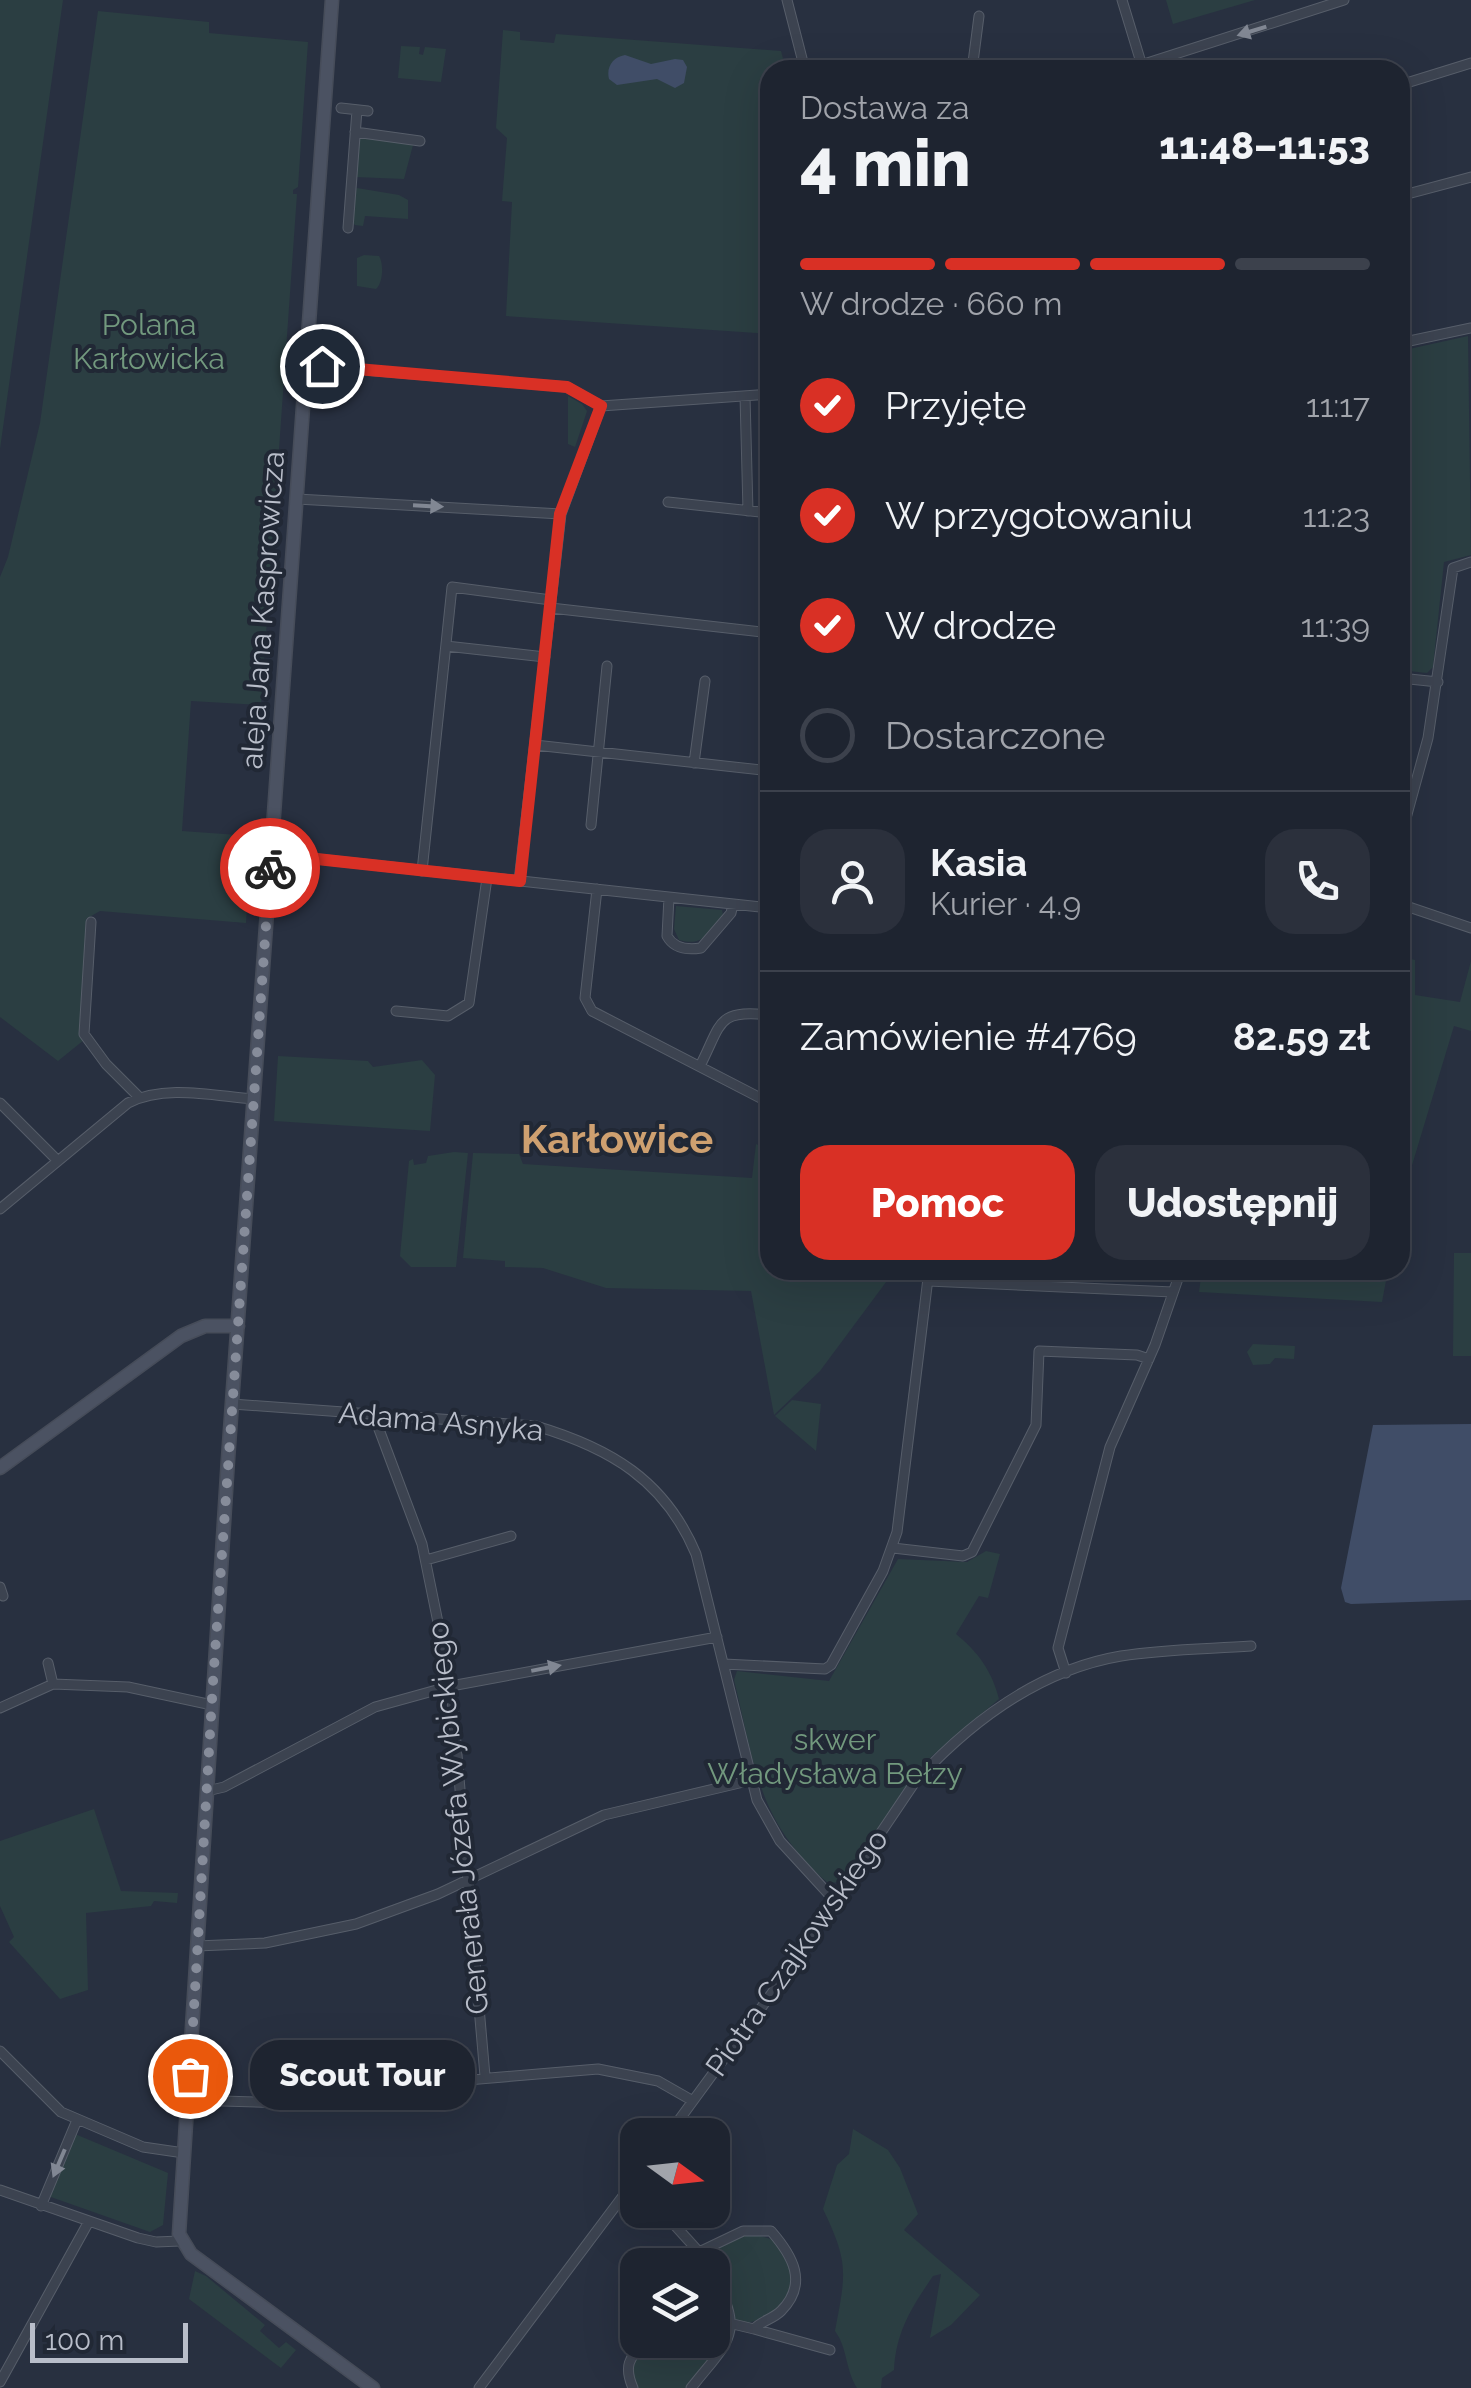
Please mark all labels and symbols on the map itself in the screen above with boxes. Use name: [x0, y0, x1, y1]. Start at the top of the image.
one-way arrow: [1236, 24, 1266, 39]
park label: Polana Karłowicka: [73, 307, 225, 376]
pin: [280, 324, 365, 409]
street label: aleja Jana Kasprowicza: [234, 450, 291, 770]
one-way arrow: [413, 498, 445, 514]
courier: [220, 818, 320, 918]
district label: Karłowice: [521, 1115, 713, 1162]
street label: Adama Asnyka: [337, 1395, 545, 1448]
street label: Generała Józefa Wybickiego: [419, 1620, 496, 2016]
one-way arrow: [531, 1660, 563, 1675]
park label: skwer Władysława Bełzy: [707, 1722, 963, 1791]
street label: Piotra Czajkowskiego: [698, 1823, 895, 2083]
pin: [148, 2034, 233, 2119]
callout: Scout Tour: [250, 2041, 475, 2111]
north arrow: [620, 2118, 730, 2228]
one-way arrow: [51, 2148, 67, 2178]
scale bar: [30, 2318, 188, 2362]

